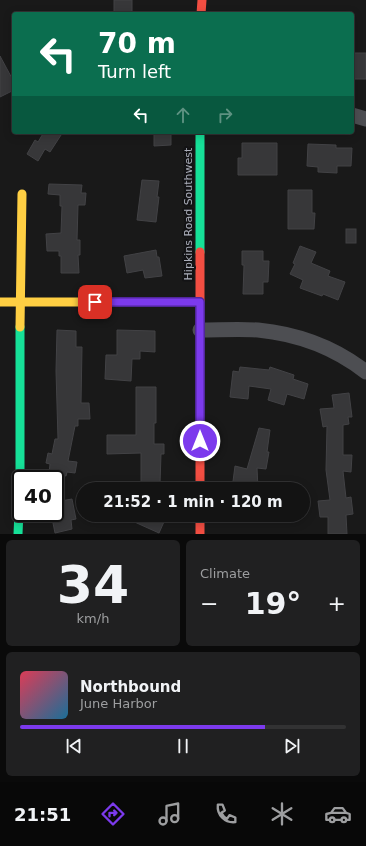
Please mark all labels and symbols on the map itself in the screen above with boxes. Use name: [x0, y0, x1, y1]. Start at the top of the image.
street label: Hipkins Road Southwest: [182, 147, 195, 280]
pin: [78, 285, 112, 319]
position arrow: [179, 420, 221, 462]
speed limit sign: 40: [12, 470, 64, 522]

